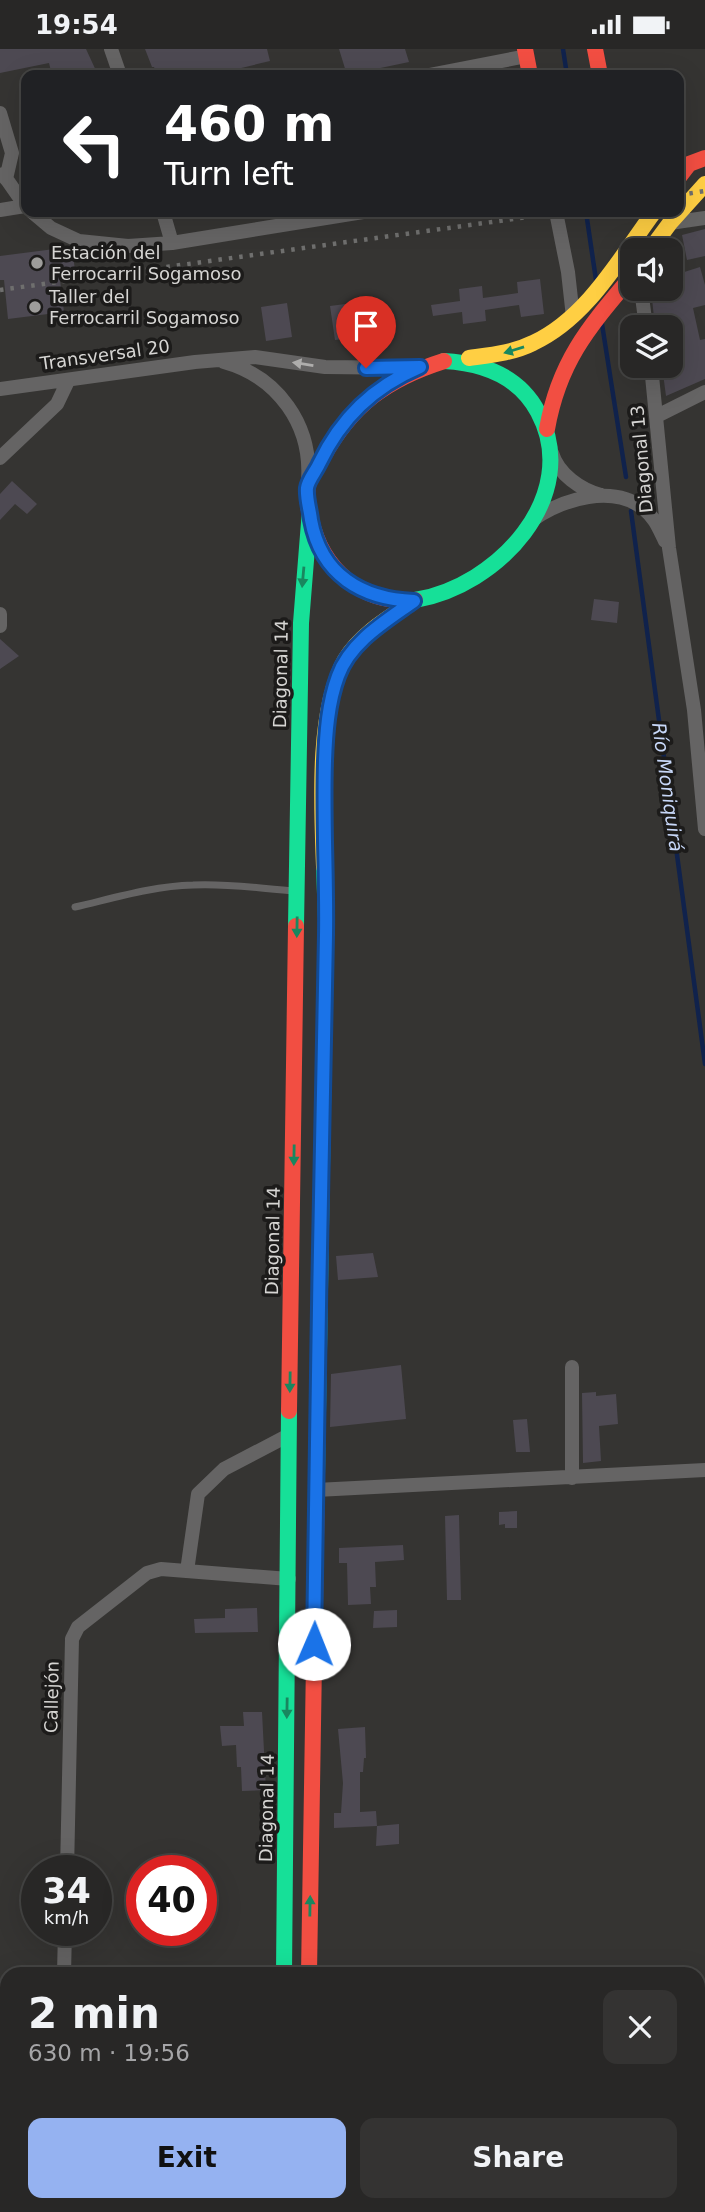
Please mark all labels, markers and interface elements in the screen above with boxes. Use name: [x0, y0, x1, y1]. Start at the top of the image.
text: 19:54: [35, 10, 118, 40]
text: 460 m: [164, 96, 334, 153]
icon: left: [49, 98, 140, 189]
text: Turn left: [164, 155, 294, 193]
map controls: [620, 238, 683, 378]
button: sound: [620, 238, 683, 301]
place label: Estación del Ferrocarril Sogamoso: [51, 242, 242, 284]
marker: Estación del Ferrocarril Sogamoso: [29, 255, 45, 271]
place label: Taller del Ferrocarril Sogamoso: [48, 286, 240, 328]
pin: [336, 296, 396, 368]
marker: Taller del Ferrocarril Sogamoso: [27, 299, 43, 315]
icon: arrive: [347, 307, 385, 345]
button: layers: [620, 315, 683, 378]
street label: Transversal 20: [38, 335, 171, 374]
one-way arrow: [504, 345, 525, 356]
one-way arrow: [292, 358, 314, 369]
street label: Diagonal 13: [626, 404, 657, 514]
one-way arrow: [297, 567, 308, 589]
street label: Diagonal 14: [269, 620, 292, 728]
water label: Río Moniquirá: [648, 721, 688, 853]
one-way arrow: [291, 917, 303, 939]
one-way arrow: [288, 1144, 300, 1166]
street label: Diagonal 14: [261, 1187, 284, 1295]
one-way arrow: [284, 1372, 295, 1394]
position arrow: [277, 1607, 351, 1681]
street label: Callejón: [40, 1661, 63, 1733]
one-way arrow: [281, 1697, 293, 1719]
street label: Diagonal 14: [255, 1754, 278, 1862]
speed limit sign: 40: [126, 1855, 217, 1946]
text: 34: [42, 1871, 91, 1911]
one-way arrow: [304, 1895, 316, 1917]
text: km/h: [44, 1907, 89, 1928]
text: 2 min: [28, 1989, 160, 2038]
button: close: [603, 1990, 677, 2064]
text: 630 m · 19:56: [28, 2040, 190, 2066]
button: Exit: [28, 2118, 346, 2198]
button: Share: [360, 2118, 677, 2198]

